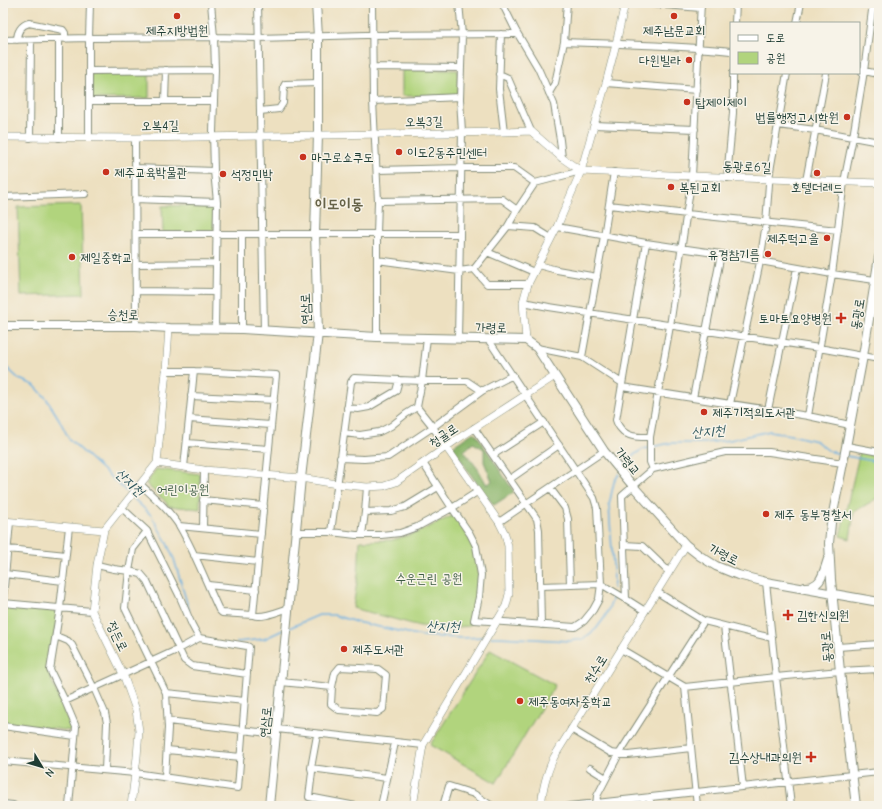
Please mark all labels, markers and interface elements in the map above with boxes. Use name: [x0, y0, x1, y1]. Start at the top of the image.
marker: 제주지방법원: [172, 11, 182, 21]
marker: 제주남문교회: [669, 11, 679, 21]
legend: [730, 22, 860, 74]
place label: 제주지방법원: [146, 23, 208, 38]
place label: 제주남문교회: [643, 23, 705, 38]
text: 도로: [766, 31, 785, 45]
text: 공원: [766, 51, 785, 65]
place label: 다윈빌라: [639, 53, 682, 68]
marker: 다윈빌라: [684, 55, 694, 65]
place label: 탑제이제이: [695, 95, 747, 110]
marker: 탑제이제이: [682, 97, 692, 107]
place label: 법률행정고시학원: [755, 110, 839, 125]
marker: 법률행정고시학원: [842, 112, 852, 122]
street label: 오복3길: [405, 114, 443, 129]
street label: 오복4길: [141, 118, 179, 133]
place label: 이도2동주민센터: [407, 145, 487, 160]
marker: 이도2동주민센터: [394, 147, 404, 157]
place label: 마구로쇼쿠도: [311, 150, 374, 165]
marker: 마구로쇼쿠도: [298, 152, 308, 162]
street label: 동광로6길: [722, 158, 772, 175]
place label: 제주교육박물관: [114, 165, 187, 180]
marker: 제주교육박물관: [101, 167, 111, 177]
place label: 석정민박: [231, 167, 273, 182]
marker: 호텔더레드: [812, 168, 822, 178]
marker: 석정민박: [218, 169, 228, 179]
place label: 복된교회: [679, 180, 721, 195]
place label: 호텔더레드: [791, 180, 843, 195]
marker: 복된교회: [666, 182, 676, 192]
district label: 이도이동: [315, 195, 363, 213]
place label: 제주떡고을: [767, 231, 819, 246]
marker: 제주떡고을: [822, 233, 832, 243]
place label: 유경참기름: [708, 247, 760, 262]
marker: 유경참기름: [763, 249, 773, 259]
place label: 제일중학교: [80, 250, 132, 265]
marker: 제일중학교: [67, 252, 77, 262]
street label: 연삼로: [297, 293, 314, 325]
street label: 동광로: [848, 297, 867, 331]
street label: 승천로: [107, 307, 139, 322]
place label: 토마토요양병원: [759, 311, 832, 326]
marker: 토마토요양병원: [835, 312, 847, 324]
street label: 가령로: [475, 320, 507, 335]
place label: 제주기적의도서관: [712, 405, 796, 420]
marker: 제주기적의도서관: [699, 407, 709, 417]
street label: 청귤로: [426, 420, 460, 450]
water label: 산지천: [691, 422, 727, 441]
street label: 가령교: [612, 444, 643, 478]
water label: 산지천: [112, 465, 149, 501]
park label: 어린이공원: [157, 482, 209, 497]
place label: 제주 동부경찰서: [774, 507, 852, 522]
marker: 제주 동부경찰서: [761, 509, 771, 519]
street label: 가령로: [706, 541, 741, 568]
park label: 수운근린 공원: [395, 571, 463, 586]
place label: 김한신의원: [797, 608, 849, 623]
marker: 김한신의원: [782, 609, 794, 621]
water label: 산지천: [426, 618, 462, 635]
street label: 정든로: [104, 619, 131, 654]
street label: 동광로: [818, 631, 835, 663]
place label: 제주도서관: [352, 642, 404, 657]
marker: 제주도서관: [339, 644, 349, 654]
street label: 천수로: [581, 652, 610, 687]
place label: 제주동여자중학교: [528, 694, 612, 709]
marker: 제주동여자중학교: [515, 696, 525, 706]
street label: 연삼로: [257, 706, 274, 738]
north arrow: [22, 747, 62, 787]
place label: 김수상내과의원: [729, 750, 802, 765]
marker: 김수상내과의원: [805, 751, 817, 763]
text: N: [42, 766, 57, 780]

